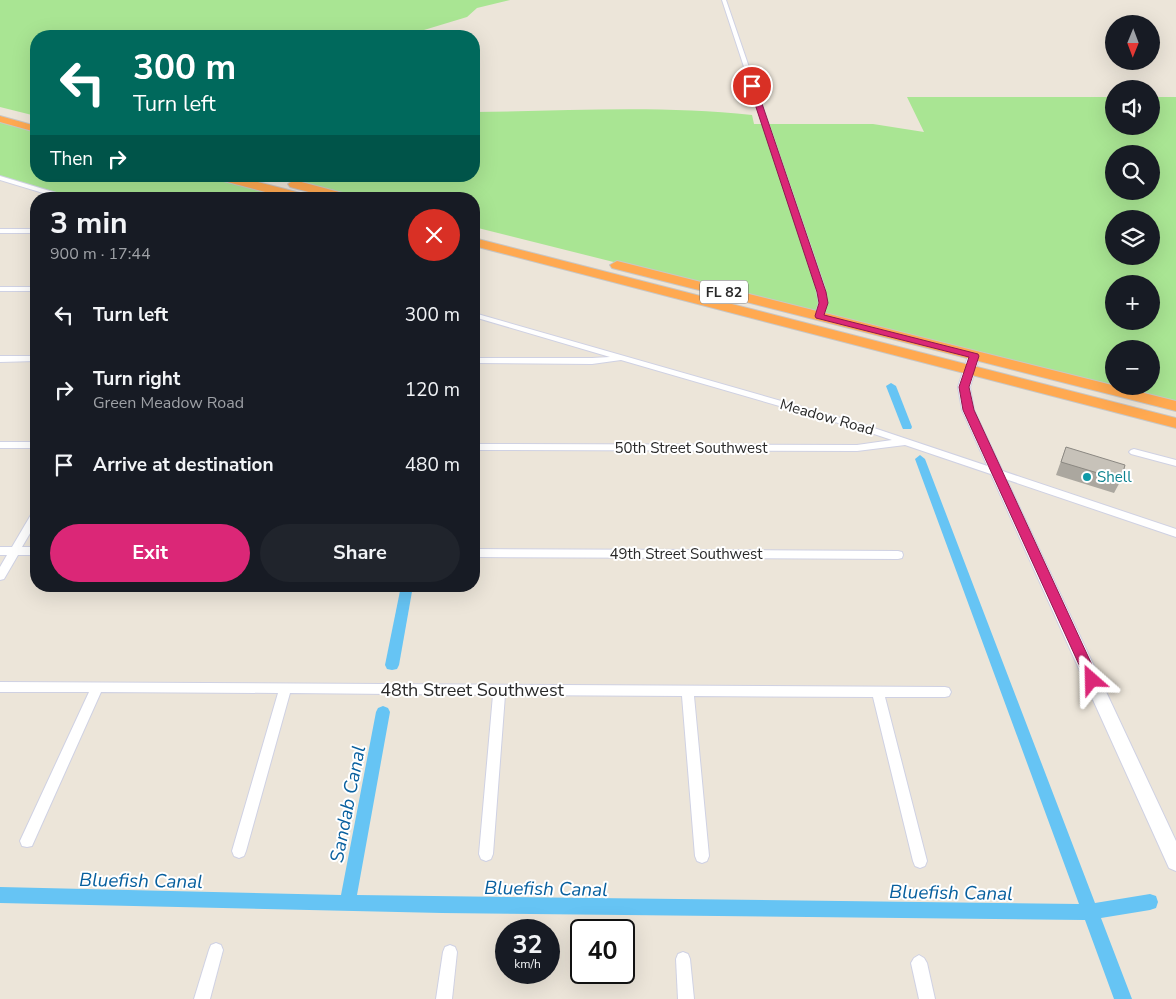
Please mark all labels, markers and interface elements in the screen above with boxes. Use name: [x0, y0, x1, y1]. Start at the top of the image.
north arrow: [1105, 15, 1160, 70]
map controls: [1105, 15, 1160, 395]
text: 300 m: [133, 44, 236, 91]
icon: left: [50, 50, 115, 115]
pin: [731, 65, 773, 107]
icon: arrive: [738, 72, 766, 100]
button: sound: [1105, 80, 1160, 135]
text: Turn left: [133, 89, 216, 119]
icon: right: [103, 145, 131, 173]
button: search: [1105, 145, 1160, 200]
text: Then: [50, 146, 93, 172]
text: 3 min: [50, 203, 128, 244]
button: close: [408, 209, 460, 261]
button: layers: [1105, 210, 1160, 265]
text: 900 m · 17:44: [50, 243, 151, 265]
button: +: [1105, 275, 1160, 330]
road number: FL 82: [700, 280, 748, 304]
icon: left: [50, 301, 78, 329]
text: Turn left: [93, 302, 168, 328]
text: 300 m: [405, 302, 460, 328]
button: −: [1105, 340, 1160, 395]
text: Turn right: [93, 366, 180, 392]
icon: right: [50, 376, 78, 404]
text: 120 m: [405, 377, 460, 403]
text: Green Meadow Road: [93, 392, 244, 414]
street label: Meadow Road: [778, 394, 876, 440]
street label: 50th Street Southwest: [615, 438, 768, 458]
icon: arrive: [50, 451, 78, 479]
text: Arrive at destination: [93, 452, 274, 478]
text: 480 m: [405, 452, 460, 478]
place label: Shell: [1097, 467, 1132, 487]
marker: Shell: [1081, 471, 1093, 483]
button: Exit: [50, 524, 250, 582]
button: Share: [260, 524, 460, 582]
street label: 49th Street Southwest: [610, 544, 763, 564]
position arrow: [1065, 653, 1117, 705]
street label: 48th Street Southwest: [380, 678, 564, 702]
water label: Sandab Canal: [324, 743, 372, 865]
water label: Bluefish Canal: [79, 867, 203, 895]
water label: Bluefish Canal: [484, 875, 608, 903]
water label: Bluefish Canal: [889, 879, 1013, 907]
speed limit sign: 40: [570, 919, 635, 984]
text: 32: [512, 928, 543, 962]
text: km/h: [514, 956, 541, 972]

